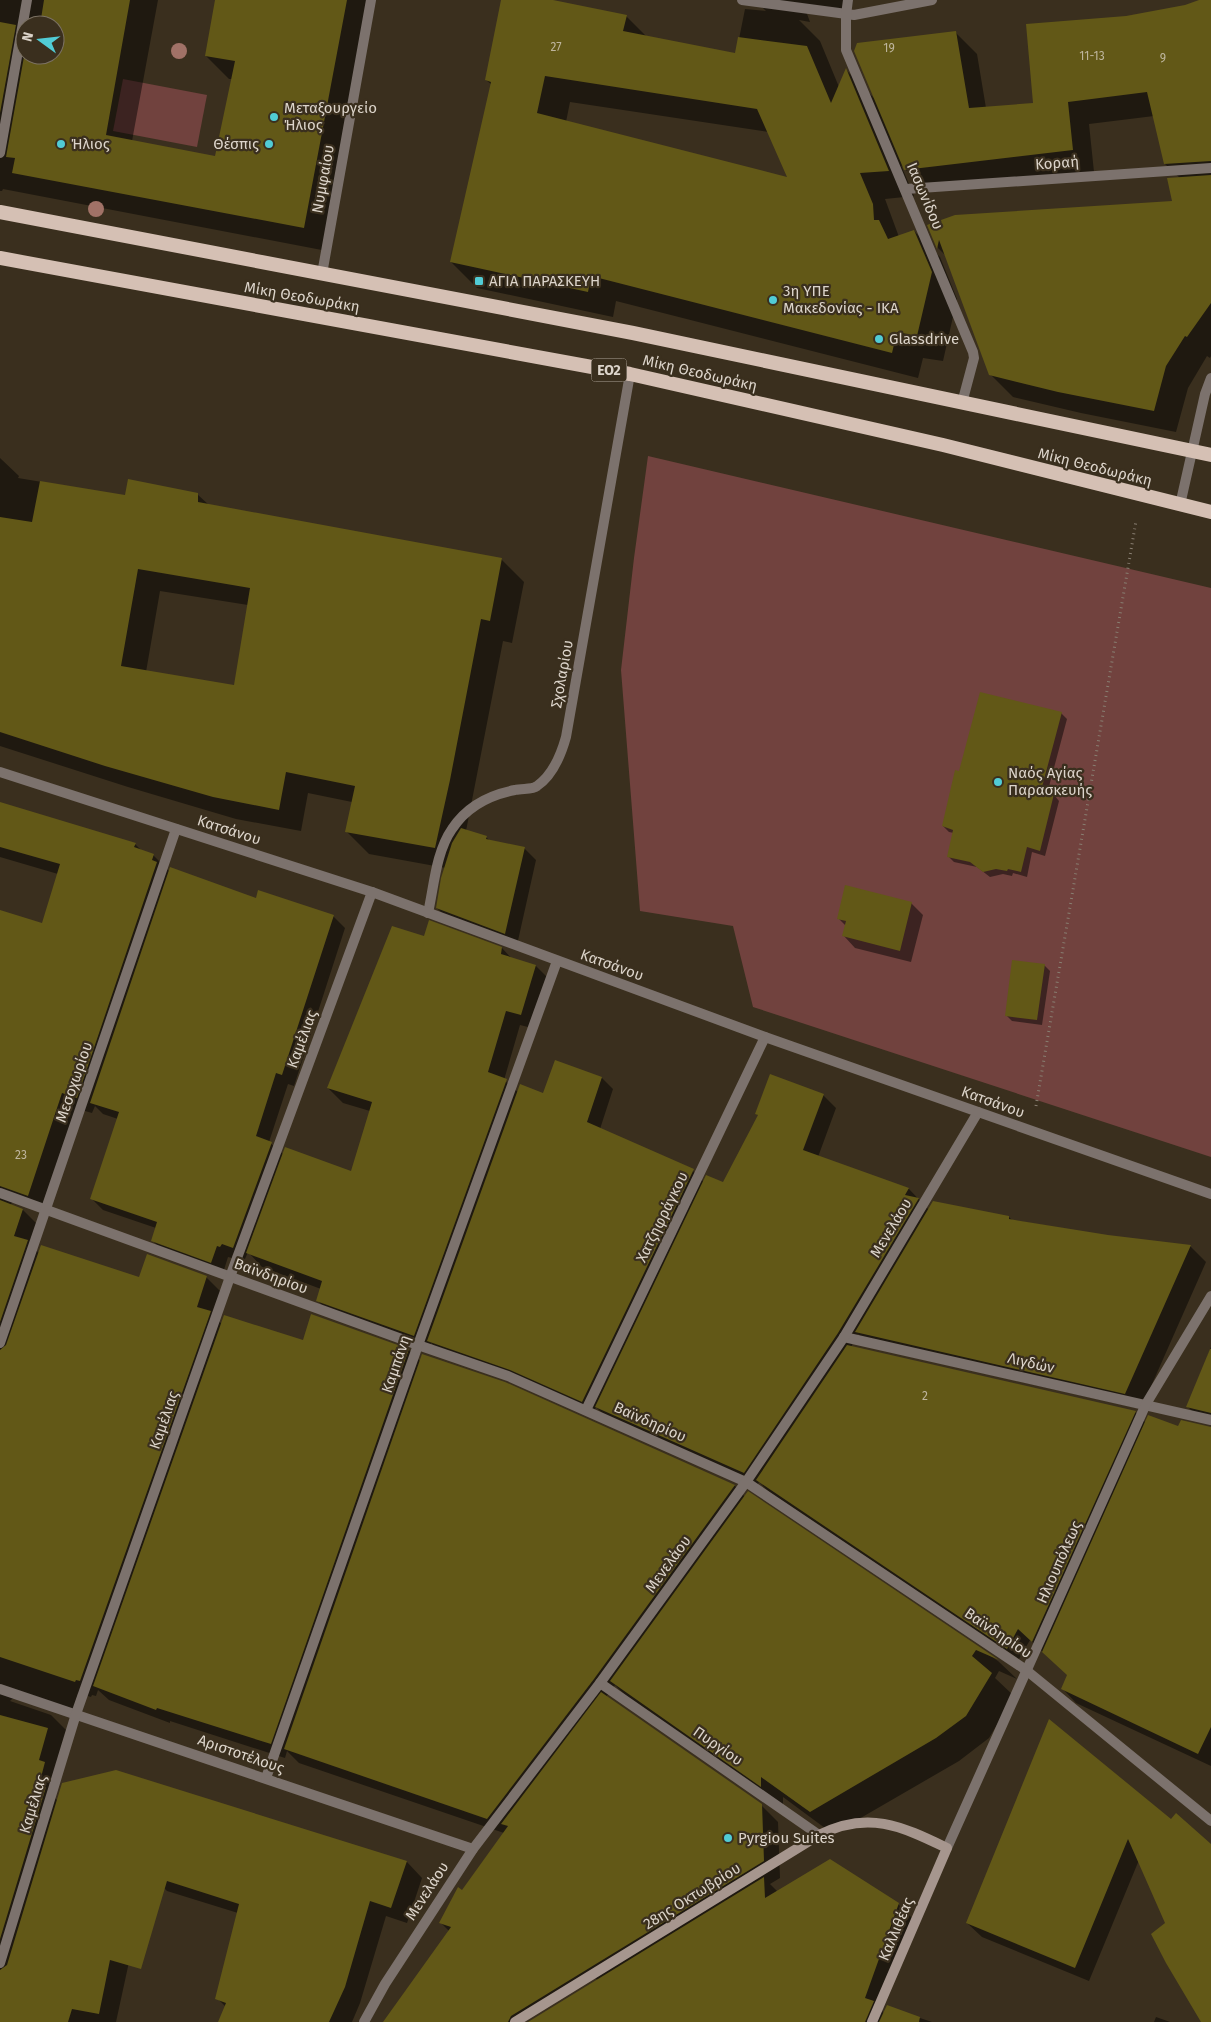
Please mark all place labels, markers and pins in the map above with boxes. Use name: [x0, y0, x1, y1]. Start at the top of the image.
place label: Μεταξουργείο Ήλιος: [284, 99, 377, 134]
marker: Μεταξουργείο Ήλιος: [268, 111, 280, 123]
place label: Ήλιος: [71, 135, 110, 153]
place label: Θέσπις: [213, 135, 259, 153]
marker: Ήλιος: [55, 138, 67, 150]
marker: Θέσπις: [263, 138, 275, 150]
place label: ΑΓΙΑ ΠΑΡΑΣΚΕΥΗ: [489, 272, 600, 290]
marker: ΑΓΙΑ ΠΑΡΑΣΚΕΥΗ: [473, 275, 485, 287]
place label: 3η ΥΠΕ Μακεδονίας - IKA: [783, 282, 899, 317]
marker: 3η ΥΠΕ Μακεδονίας - IKA: [767, 294, 779, 306]
place label: Glassdrive: [889, 330, 959, 348]
marker: Glassdrive: [873, 333, 885, 345]
place label: Ναός Αγίας Παρασκευής: [1008, 764, 1092, 799]
marker: Ναός Αγίας Παρασκευής: [992, 776, 1004, 788]
place label: Pyrgiou Suites: [738, 1829, 835, 1847]
marker: Pyrgiou Suites: [722, 1832, 734, 1844]

